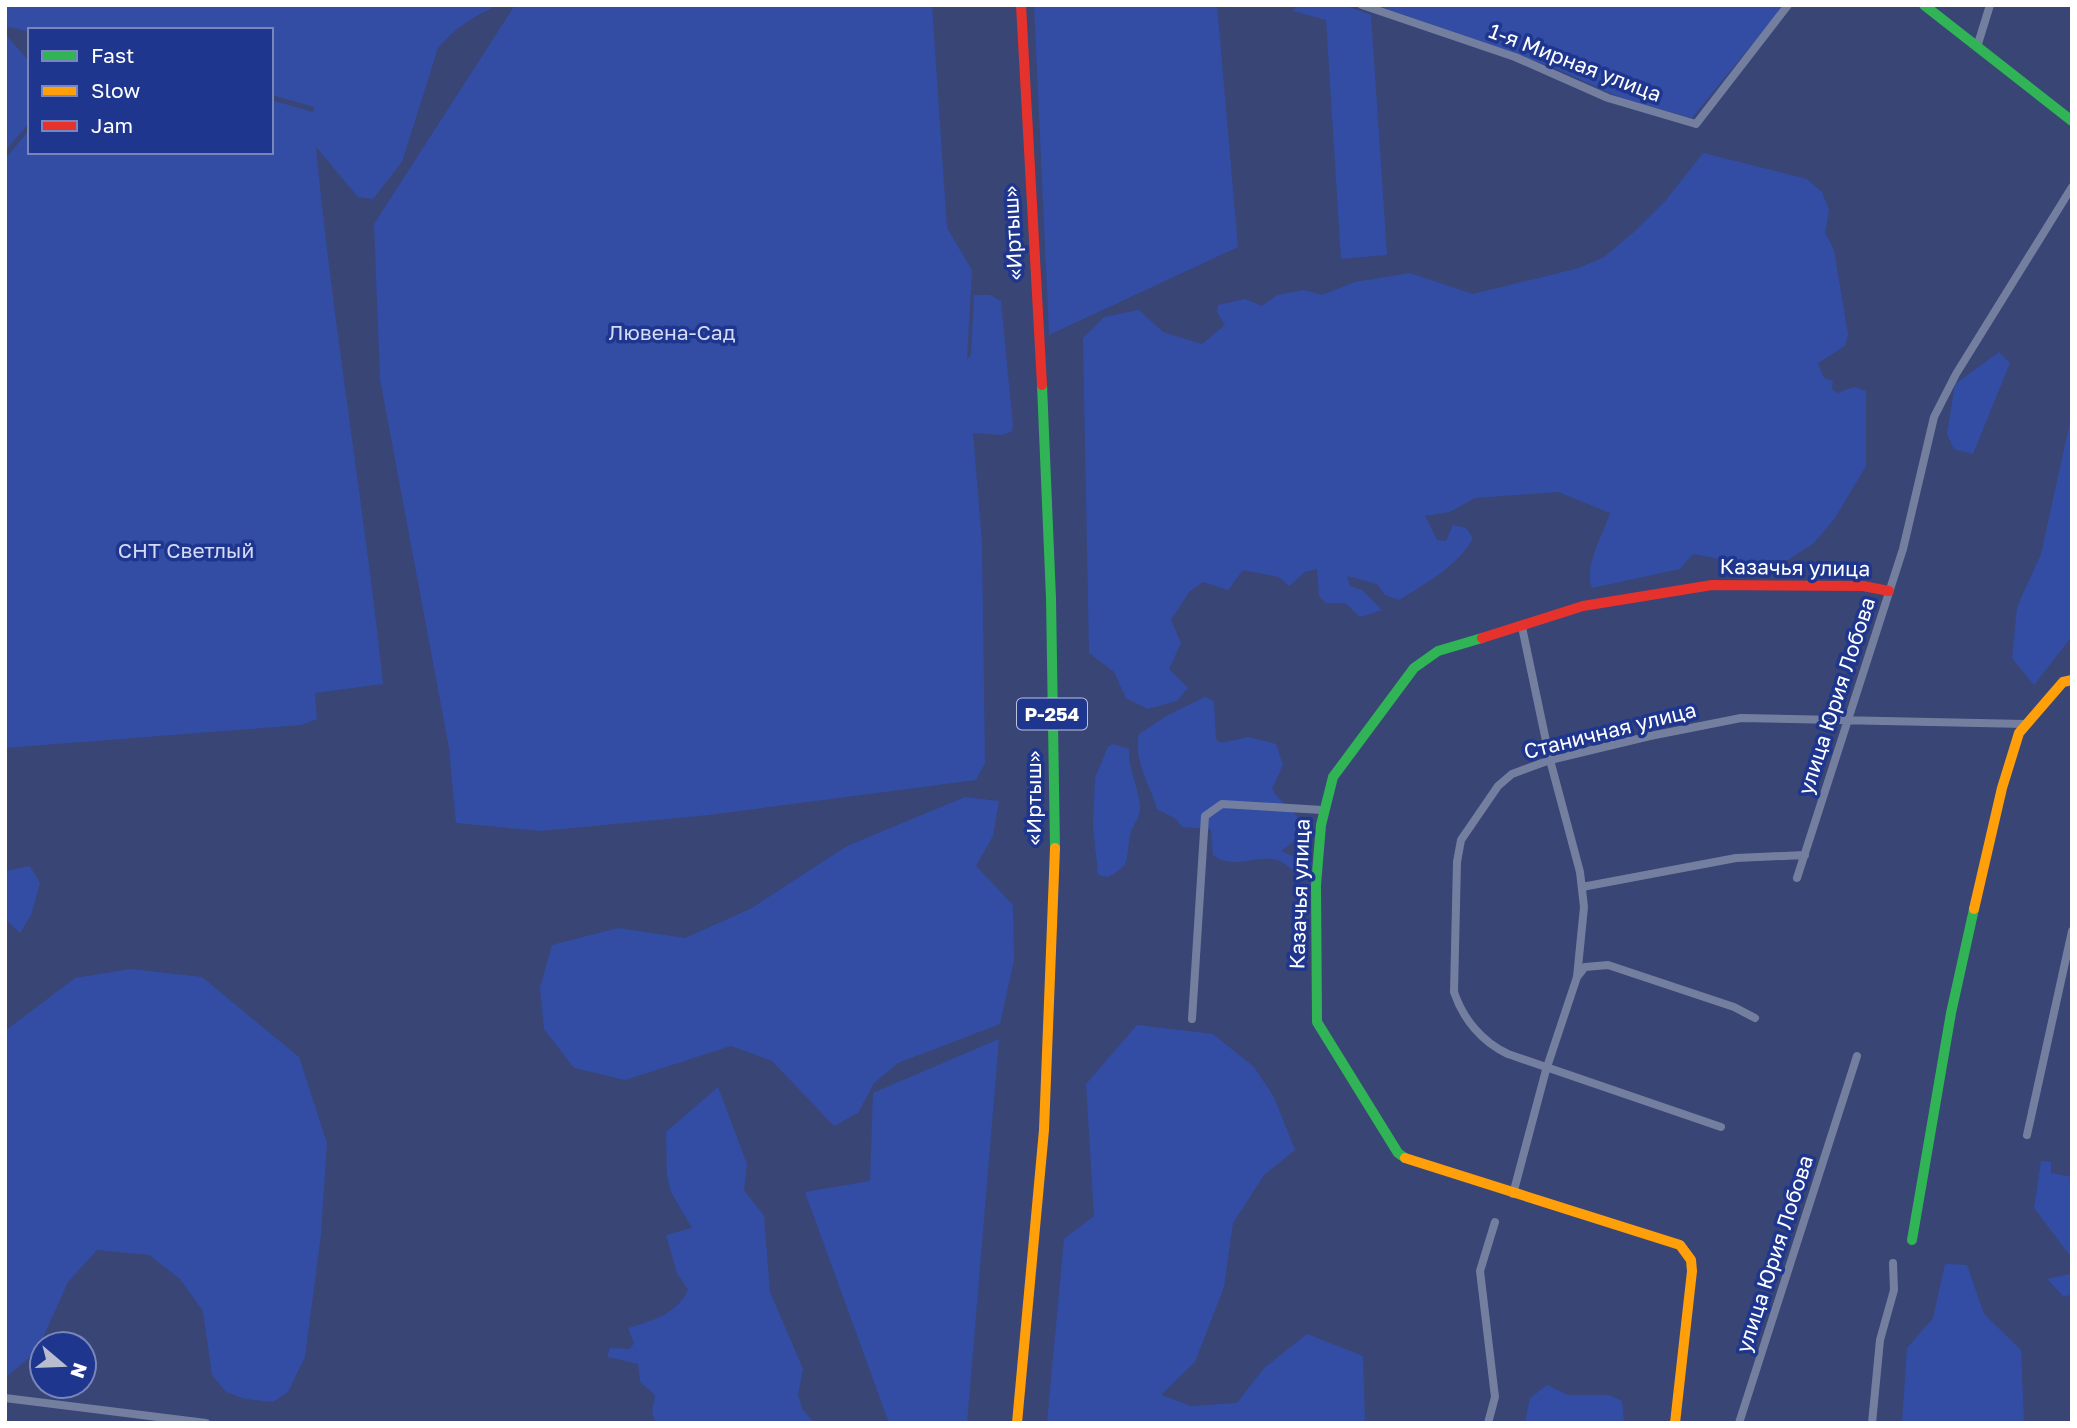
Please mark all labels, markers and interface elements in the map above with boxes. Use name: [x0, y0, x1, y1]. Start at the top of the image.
street label: 1-я Мирная улица: [1485, 17, 1665, 107]
legend: [28, 28, 273, 154]
text: Fast: [91, 42, 134, 68]
text: Slow: [91, 77, 140, 103]
text: Jam: [91, 112, 133, 138]
street label: «Иртыш»: [997, 185, 1027, 281]
park label: Лювена-Сад: [609, 319, 736, 345]
park label: СНТ Светлый: [118, 537, 254, 563]
street label: Казачья улица: [1719, 553, 1871, 581]
street label: улица Юрия Лобова: [1792, 594, 1880, 798]
street label: Станичная улица: [1521, 696, 1699, 764]
road number: Р-254: [1017, 698, 1087, 730]
street label: «Иртыш»: [1020, 751, 1046, 845]
street label: Казачья улица: [1283, 818, 1315, 970]
street label: улица Юрия Лобова: [1730, 1152, 1818, 1356]
north arrow: [28, 1330, 98, 1400]
text: N: [66, 1360, 93, 1381]

